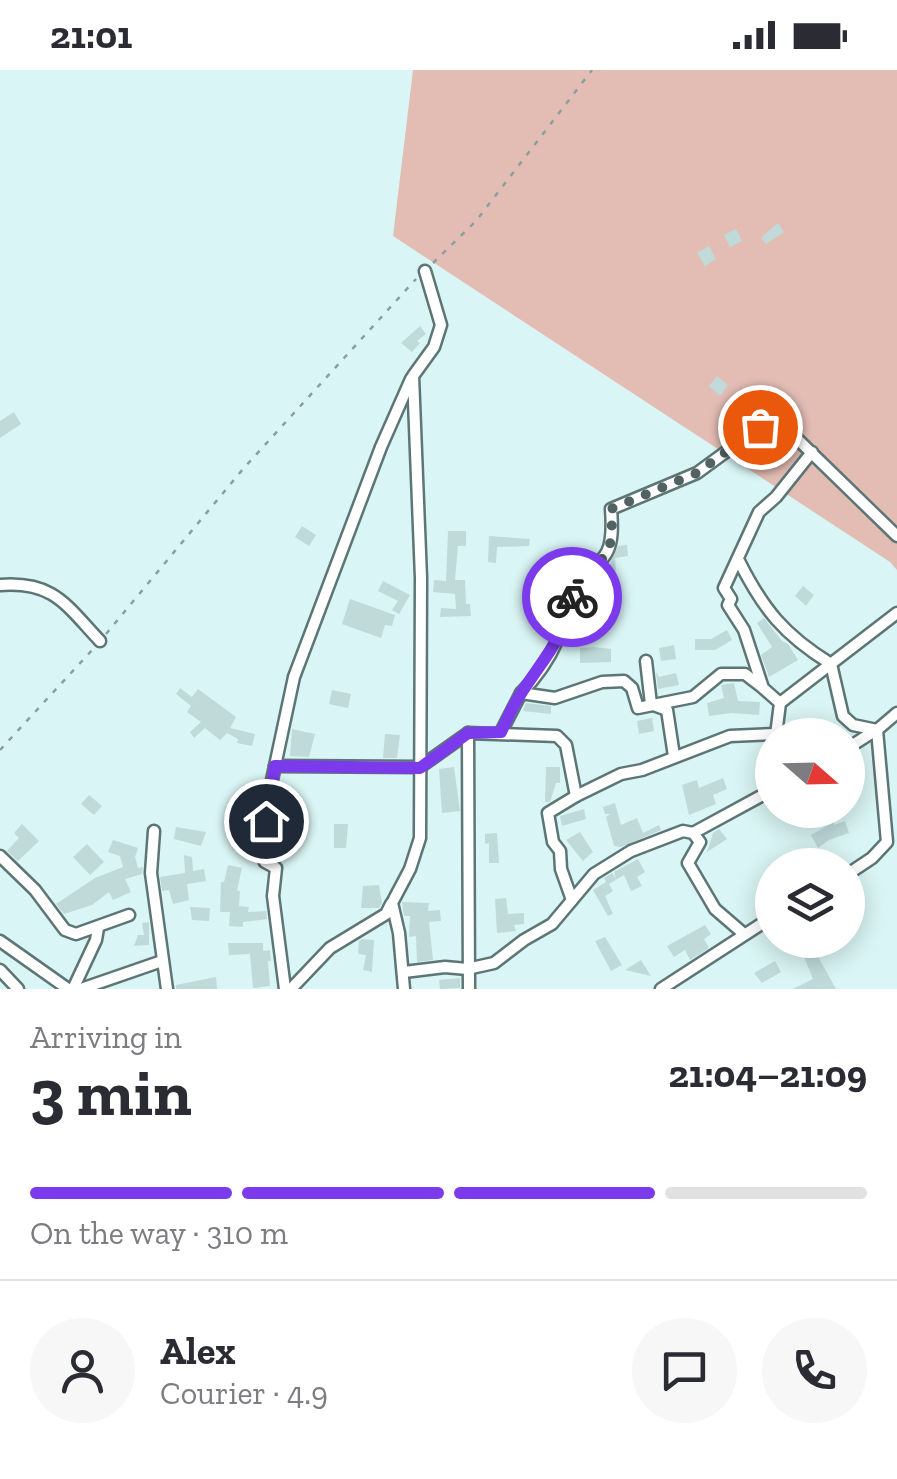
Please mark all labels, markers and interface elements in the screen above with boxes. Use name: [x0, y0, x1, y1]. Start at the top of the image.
text: 21:01: [50, 12, 132, 58]
pin: [718, 385, 803, 470]
icon: bag: [733, 400, 788, 455]
courier: [522, 547, 622, 647]
icon: bike: [545, 570, 600, 625]
north arrow: [755, 718, 865, 828]
map controls: [755, 718, 865, 958]
pin: [224, 779, 309, 864]
icon: home: [239, 794, 294, 849]
button: layers: [755, 848, 865, 958]
text: Arriving in: [30, 1018, 182, 1056]
text: 21:04–21:09: [668, 1051, 867, 1097]
text: 3 min: [30, 1054, 192, 1132]
text: On the way · 310 m: [30, 1214, 288, 1252]
button: person: [30, 1318, 135, 1423]
button: chat: [632, 1318, 737, 1423]
button: phone: [762, 1318, 867, 1423]
text: Alex: [160, 1328, 236, 1374]
text: Courier · 4.9: [160, 1374, 328, 1412]

